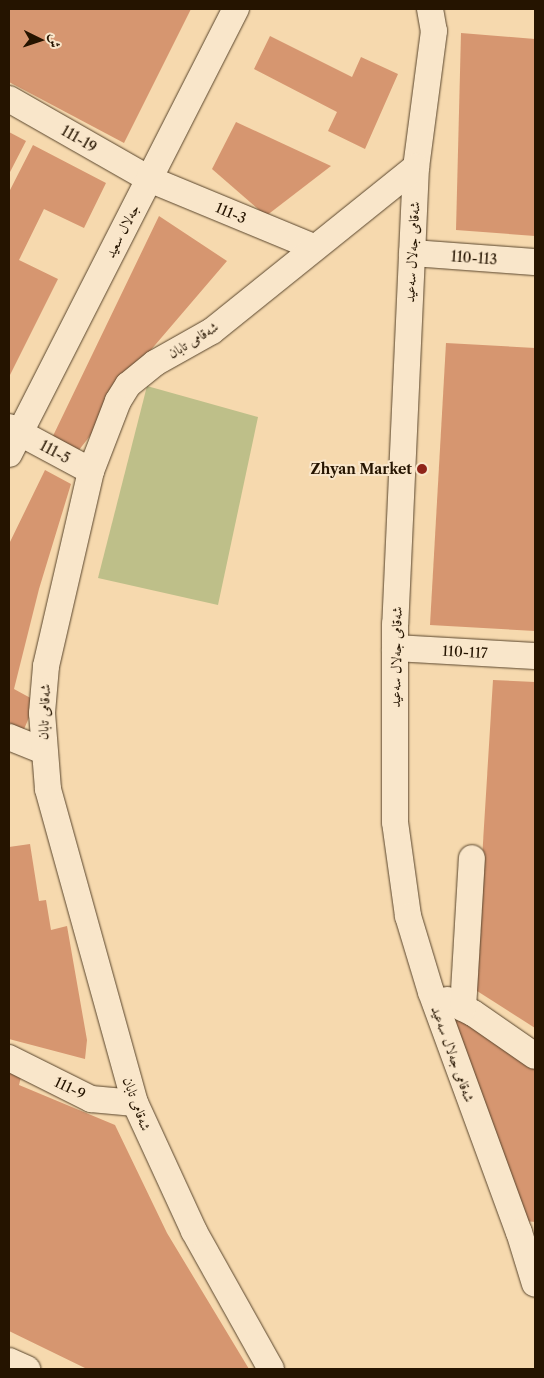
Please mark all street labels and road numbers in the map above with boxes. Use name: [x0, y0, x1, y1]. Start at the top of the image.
street label: 111-19: [58, 122, 100, 156]
street label: 111-3: [213, 199, 249, 227]
street label: جه‌لال سعید: [101, 201, 143, 261]
street label: شەقامی جەلال سەعید: [401, 201, 423, 303]
street label: 110-113: [450, 248, 498, 268]
street label: شەقامی تابان: [165, 318, 221, 362]
street label: 111-5: [37, 437, 73, 467]
street label: شەقامی جەلال سەعید: [387, 606, 405, 708]
street label: 110-117: [442, 642, 488, 662]
street label: شەقامی تابان: [35, 684, 53, 740]
street label: شەقامی جەلال سەعید: [428, 1004, 478, 1104]
street label: 111-9: [52, 1073, 88, 1103]
street label: شەقامی تابان: [120, 1075, 154, 1133]

